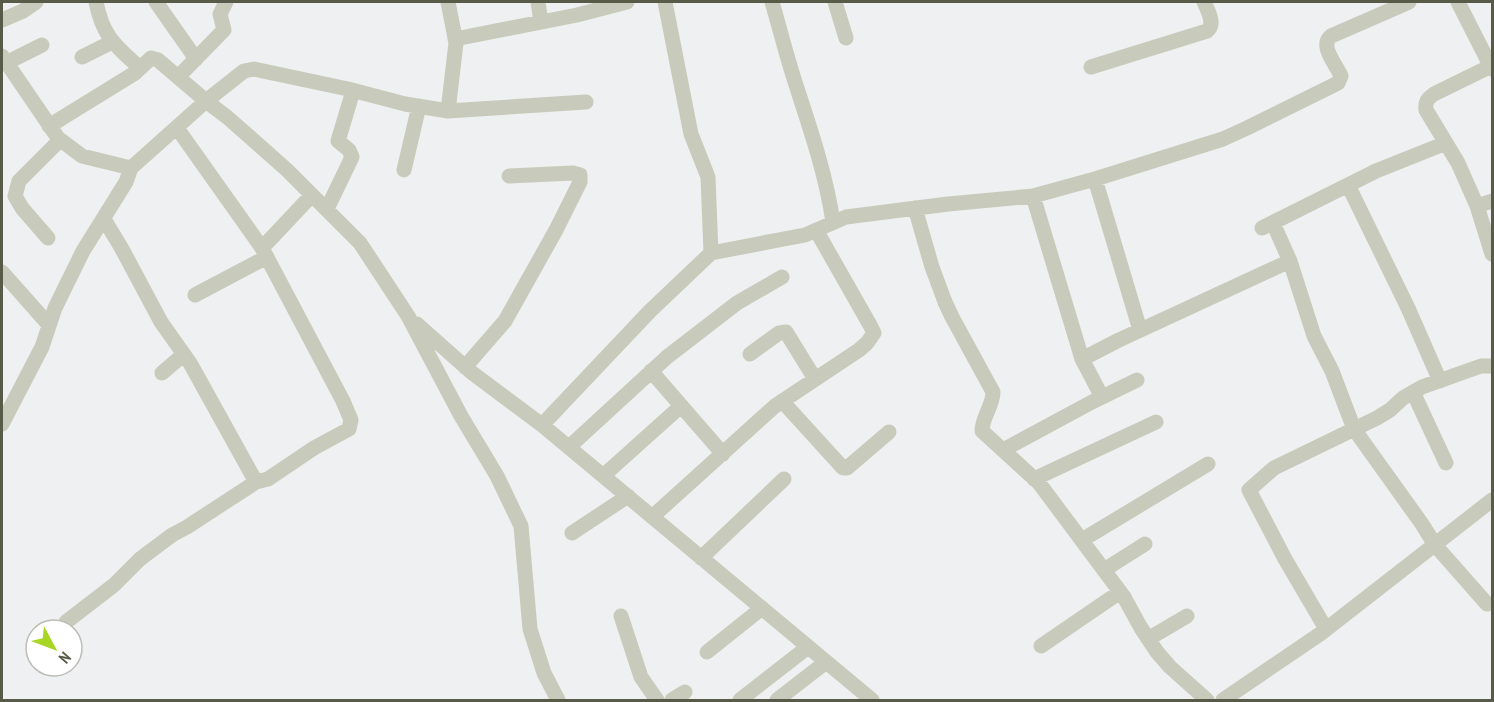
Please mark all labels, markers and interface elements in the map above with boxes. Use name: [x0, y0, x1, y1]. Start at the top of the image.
north arrow: [24, 618, 84, 678]
text: N: [55, 648, 76, 668]

